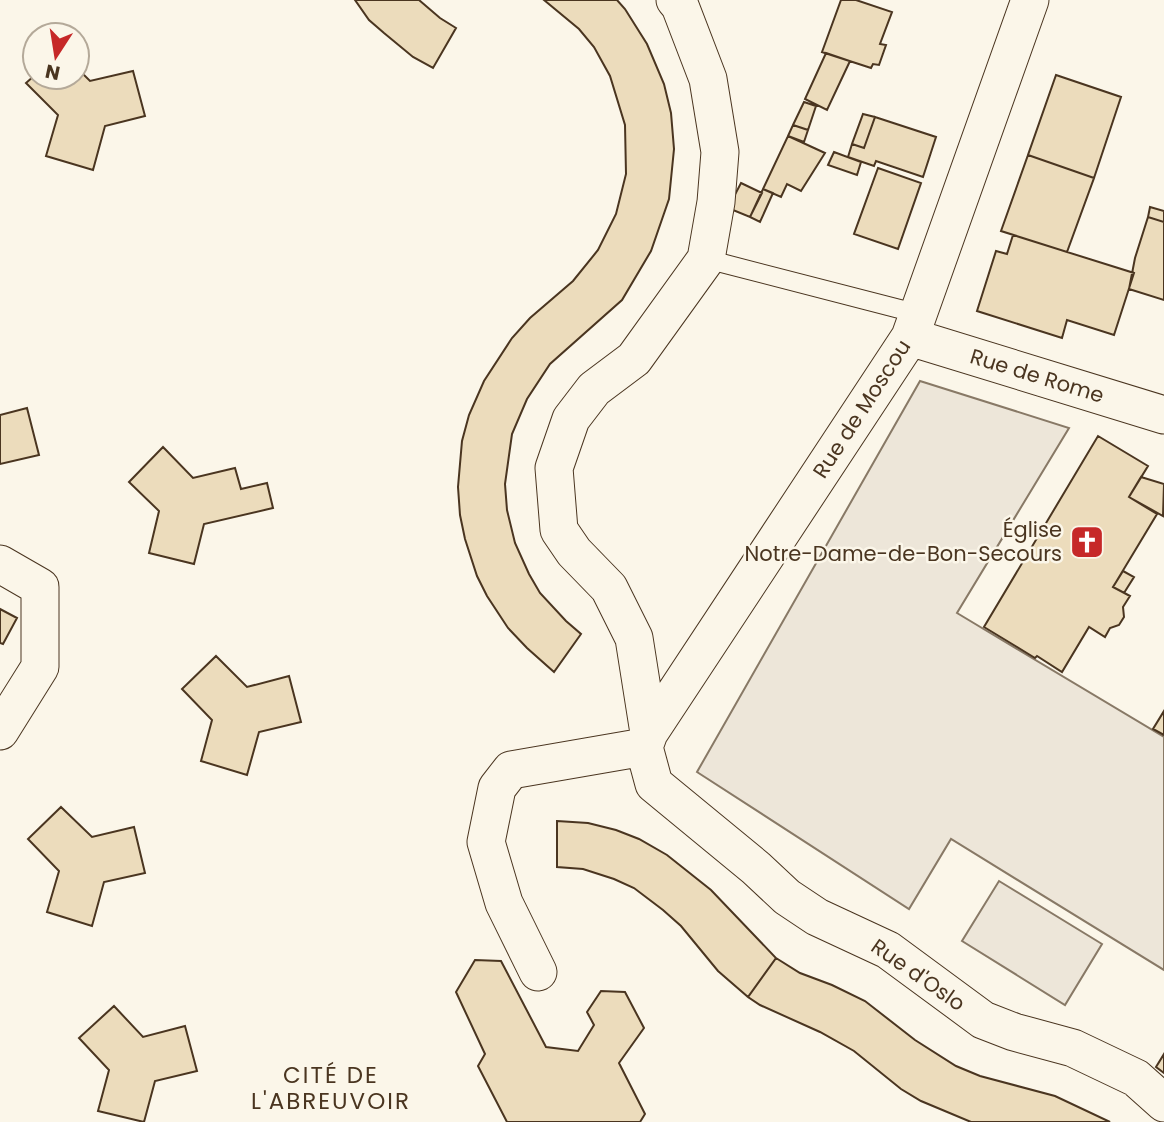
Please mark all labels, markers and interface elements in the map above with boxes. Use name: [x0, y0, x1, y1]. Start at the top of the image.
north arrow: [21, 21, 91, 91]
text: N: [43, 57, 62, 87]
street label: Rue de Moscou: [806, 334, 917, 484]
street label: Rue de Rome: [967, 341, 1108, 410]
place label: Église Notre-Dame-de-Bon-Secours: [745, 515, 1062, 568]
church icon: Église Notre-Dame-de-Bon-Secours: [1068, 523, 1106, 561]
street label: Rue d'Oslo: [866, 932, 971, 1018]
district label: CITÉ DE L'ABREUVOIR: [251, 1059, 411, 1117]

